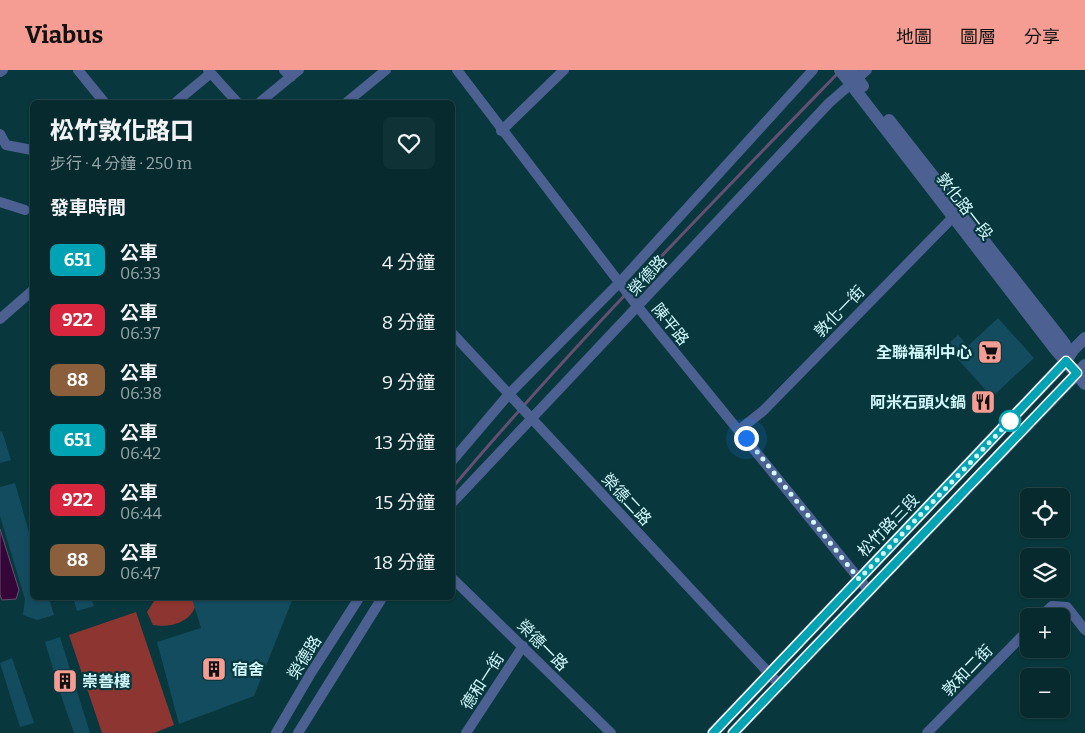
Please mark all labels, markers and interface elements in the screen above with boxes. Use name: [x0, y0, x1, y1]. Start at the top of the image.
text: Viabus: [25, 21, 103, 49]
text: 地圖: [896, 26, 932, 48]
text: 圖層: [960, 26, 996, 48]
text: 分享: [1024, 26, 1060, 48]
text: 松竹敦化路口: [50, 117, 194, 145]
button: heart: [383, 117, 435, 169]
text: 步行 · 4 分鐘 · 250 m: [50, 154, 192, 173]
street label: 敦化路一段: [932, 169, 997, 244]
text: 發車時間: [50, 196, 126, 219]
text: 公車: [120, 241, 158, 264]
text: 651: [64, 249, 91, 271]
text: 4 分鐘: [382, 251, 435, 274]
street label: 榮德路: [624, 251, 671, 299]
text: 06:33: [120, 264, 161, 283]
street label: 敦化一街: [810, 282, 868, 341]
street label: 陳平路: [648, 300, 693, 349]
text: 公車: [120, 301, 158, 324]
text: 922: [62, 309, 93, 331]
text: 8 分鐘: [382, 311, 435, 334]
text: 06:37: [120, 324, 160, 343]
supermarket icon: 全聯福利中心: [977, 339, 1003, 365]
place label: 全聯福利中心: [876, 343, 972, 362]
text: 公車: [120, 361, 158, 384]
text: 88: [67, 369, 88, 391]
text: 9 分鐘: [382, 371, 435, 394]
text: 06:38: [120, 384, 162, 403]
restaurant icon: 阿米石頭火鍋: [970, 389, 996, 415]
place label: 阿米石頭火鍋: [870, 393, 966, 412]
unlabelled marker: [999, 410, 1021, 432]
text: 公車: [120, 421, 158, 444]
your location: [734, 426, 759, 451]
text: 651: [64, 429, 91, 451]
text: 13 分鐘: [375, 431, 435, 454]
text: 06:42: [120, 444, 161, 463]
street label: 榮德二路: [598, 469, 655, 529]
text: 公車: [120, 481, 158, 504]
map controls: [1020, 488, 1070, 718]
button: locate: [1020, 488, 1070, 538]
text: 922: [62, 489, 93, 511]
street label: 松竹路三段: [854, 490, 923, 561]
text: 15 分鐘: [375, 491, 435, 514]
text: 06:44: [120, 504, 162, 523]
text: 公車: [120, 541, 158, 564]
button: layers: [1020, 548, 1070, 598]
text: 88: [67, 549, 88, 571]
text: 18 分鐘: [374, 551, 435, 574]
text: 06:47: [120, 564, 160, 583]
button: +: [1020, 608, 1070, 658]
street label: 榮德一路: [513, 616, 572, 675]
street label: 榮德路: [284, 632, 325, 683]
street label: 敦和二街: [938, 641, 996, 700]
street label: 德和一街: [457, 649, 508, 713]
building icon: 宿舍: [201, 656, 227, 682]
place label: 宿舍: [232, 660, 264, 679]
building icon: 崇善樓: [52, 668, 78, 694]
button: −: [1020, 668, 1070, 718]
place label: 崇善樓: [82, 672, 130, 691]

